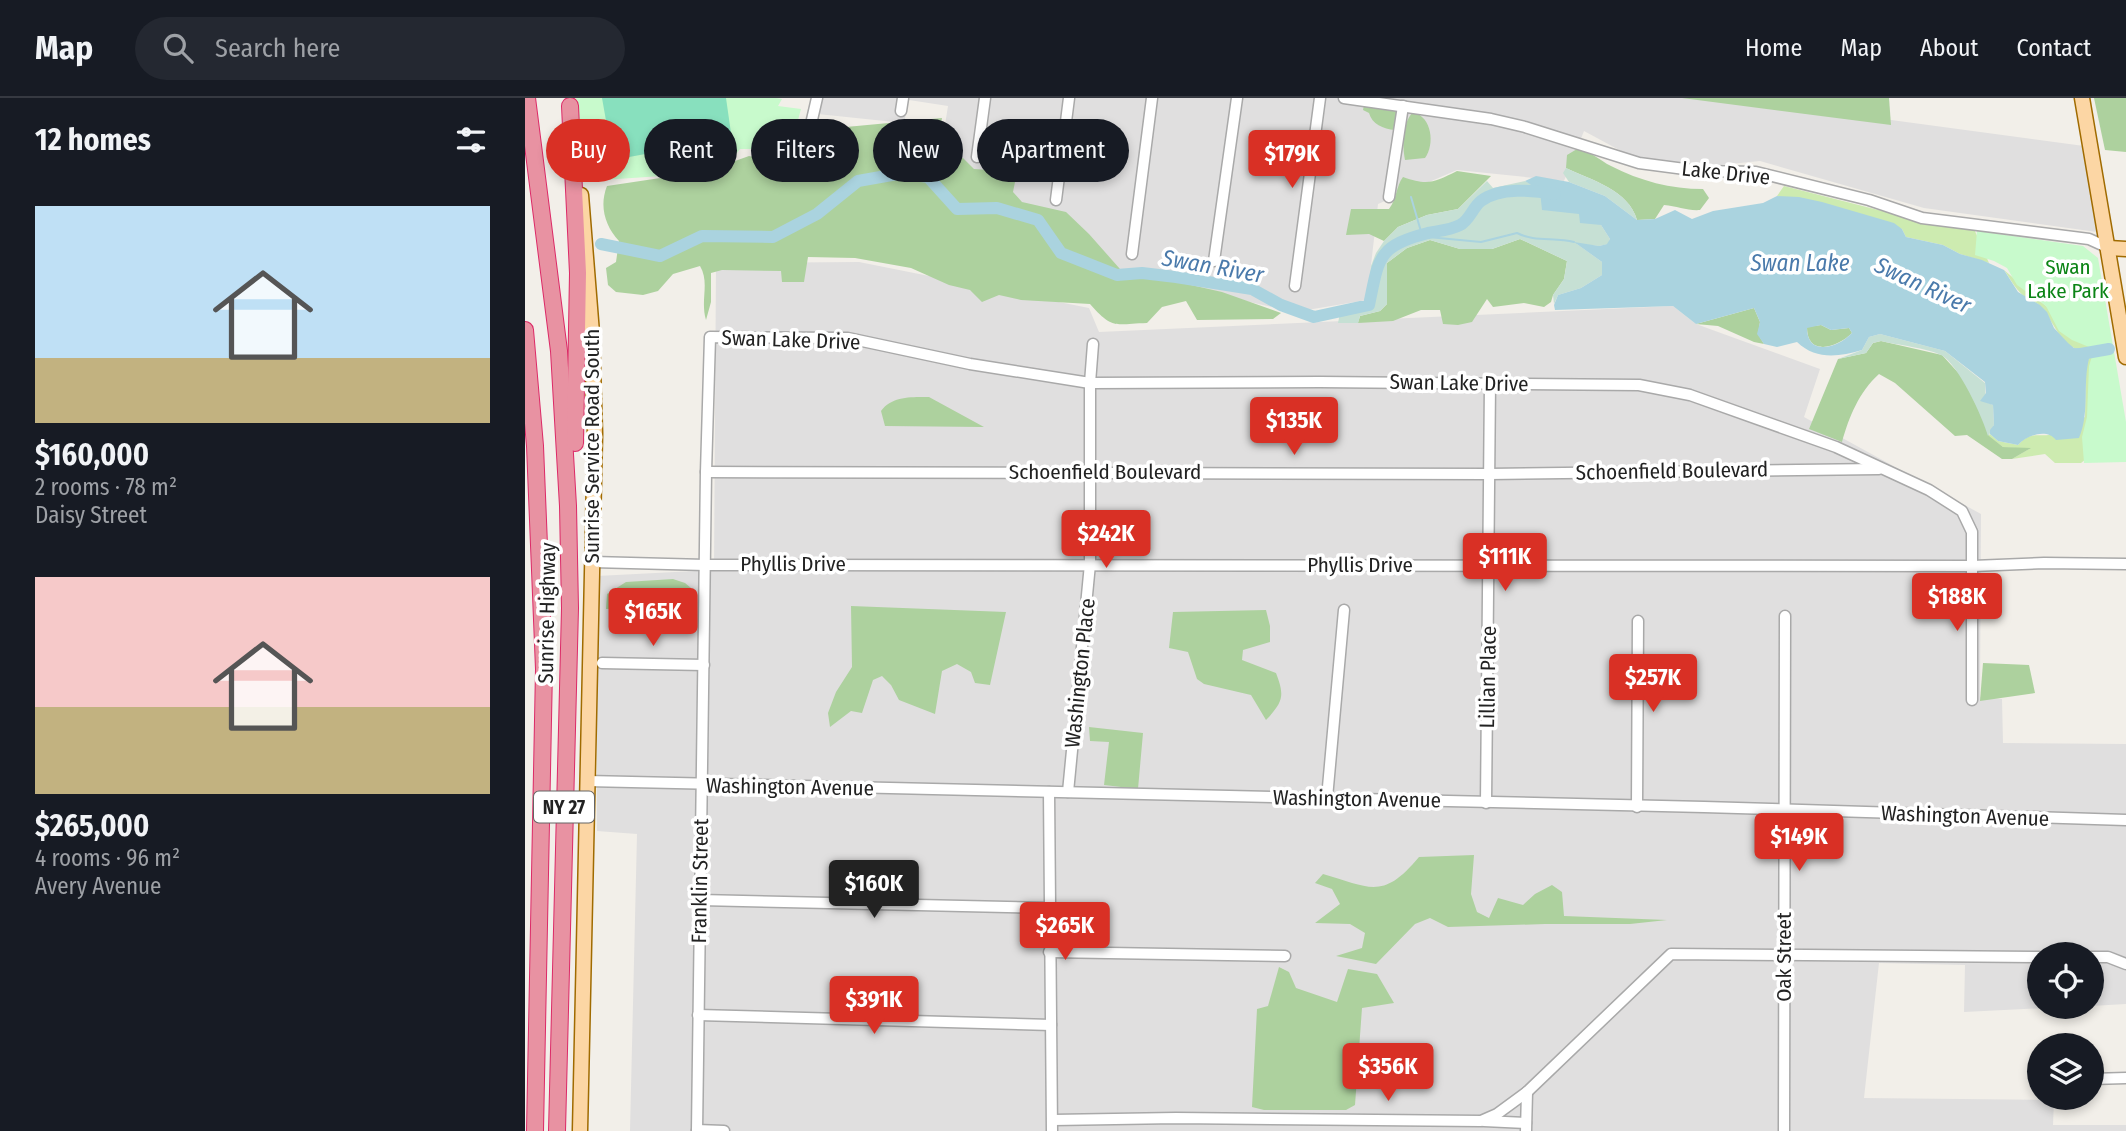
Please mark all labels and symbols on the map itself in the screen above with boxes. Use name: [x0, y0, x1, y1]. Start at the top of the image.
pin: $179K: [1243, 130, 1341, 190]
street label: Lake Drive: [1680, 155, 1772, 191]
water label: Swan River: [1159, 243, 1267, 289]
water label: Swan Lake: [1749, 249, 1850, 277]
water label: Swan River: [1870, 250, 1976, 320]
park label: Swan Lake Park: [2027, 254, 2109, 304]
street label: Swan Lake Drive: [721, 325, 861, 355]
street label: Sunrise Service Road South: [579, 329, 605, 563]
street label: Swan Lake Drive: [1389, 369, 1529, 397]
pin: $135K: [1245, 398, 1343, 457]
street label: Schoenfield Boulevard: [1576, 456, 1768, 486]
street label: Schoenfield Boulevard: [1009, 459, 1201, 485]
pin: $242K: [1057, 510, 1155, 570]
pin: $111K: [1456, 533, 1554, 593]
street label: Sunrise Highway: [533, 542, 561, 684]
street label: Phyllis Drive: [740, 551, 846, 577]
street label: Phyllis Drive: [1307, 552, 1413, 578]
pin: $188K: [1908, 574, 2006, 633]
pin: $165K: [604, 588, 702, 648]
street label: Washington Place: [1059, 597, 1101, 749]
street label: Lillian Place: [1474, 625, 1502, 729]
pin: $257K: [1604, 654, 1702, 714]
street label: Washington Avenue: [706, 773, 874, 801]
street label: Washington Avenue: [1273, 785, 1441, 813]
road number: NY 27: [534, 792, 594, 822]
street label: Washington Avenue: [1880, 800, 2050, 832]
pin: $149K: [1750, 814, 1848, 873]
street label: Franklin Street: [686, 818, 714, 944]
pin: $160K: [825, 860, 923, 920]
pin: $265K: [1016, 902, 1114, 962]
street label: Oak Street: [1771, 912, 1797, 1002]
pin: $391K: [825, 976, 923, 1036]
pin: $356K: [1339, 1044, 1437, 1103]

